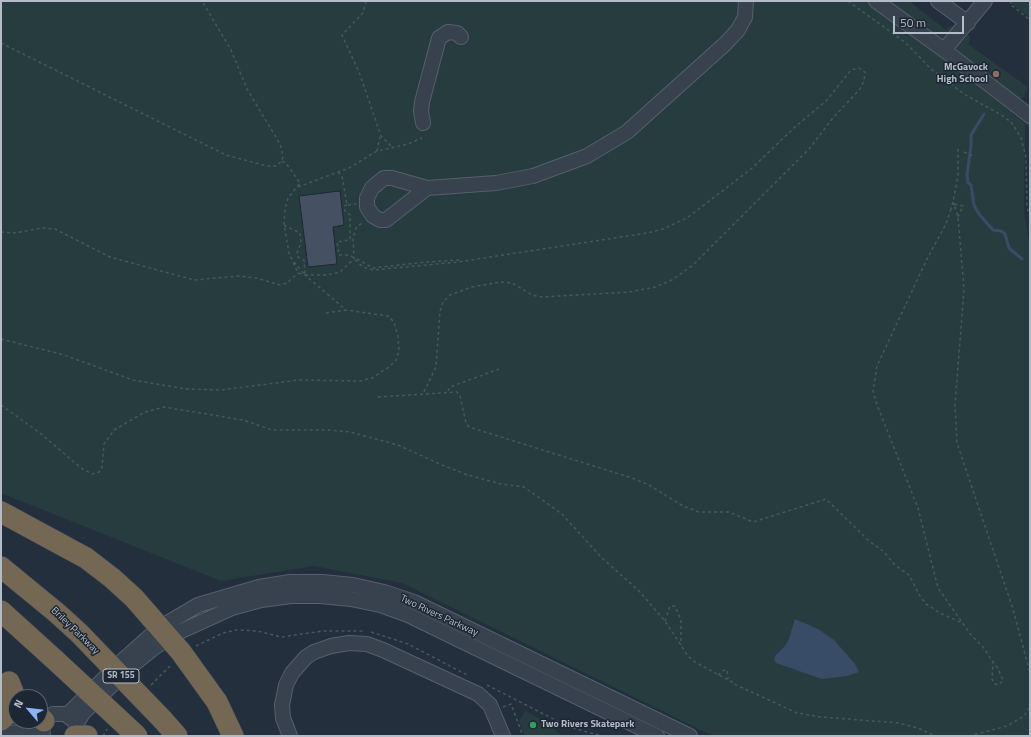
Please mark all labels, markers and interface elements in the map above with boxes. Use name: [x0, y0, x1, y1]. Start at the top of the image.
scale bar: [895, 8, 966, 34]
text: 50 m: [900, 13, 926, 32]
place label: McGavock High School: [937, 62, 988, 86]
marker: McGavock High School: [991, 69, 1001, 79]
street label: Two Rivers Parkway: [398, 593, 480, 639]
street label: Briley Parkway: [48, 605, 102, 657]
road number: SR 155: [103, 669, 139, 683]
north arrow: [8, 689, 48, 729]
text: N: [9, 697, 27, 711]
place label: Two Rivers Skatepark: [541, 719, 634, 731]
marker: Two Rivers Skatepark: [528, 720, 538, 730]

